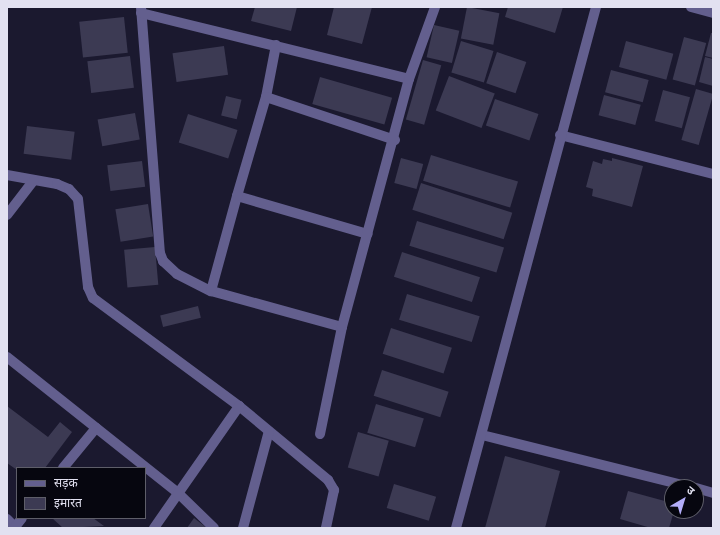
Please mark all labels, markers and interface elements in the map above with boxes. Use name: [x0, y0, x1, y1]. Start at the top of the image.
legend: [16, 467, 146, 519]
text: सड़क: [54, 475, 78, 490]
north arrow: [664, 479, 704, 519]
text: उ: [684, 483, 698, 498]
text: इमारत: [54, 495, 82, 510]

